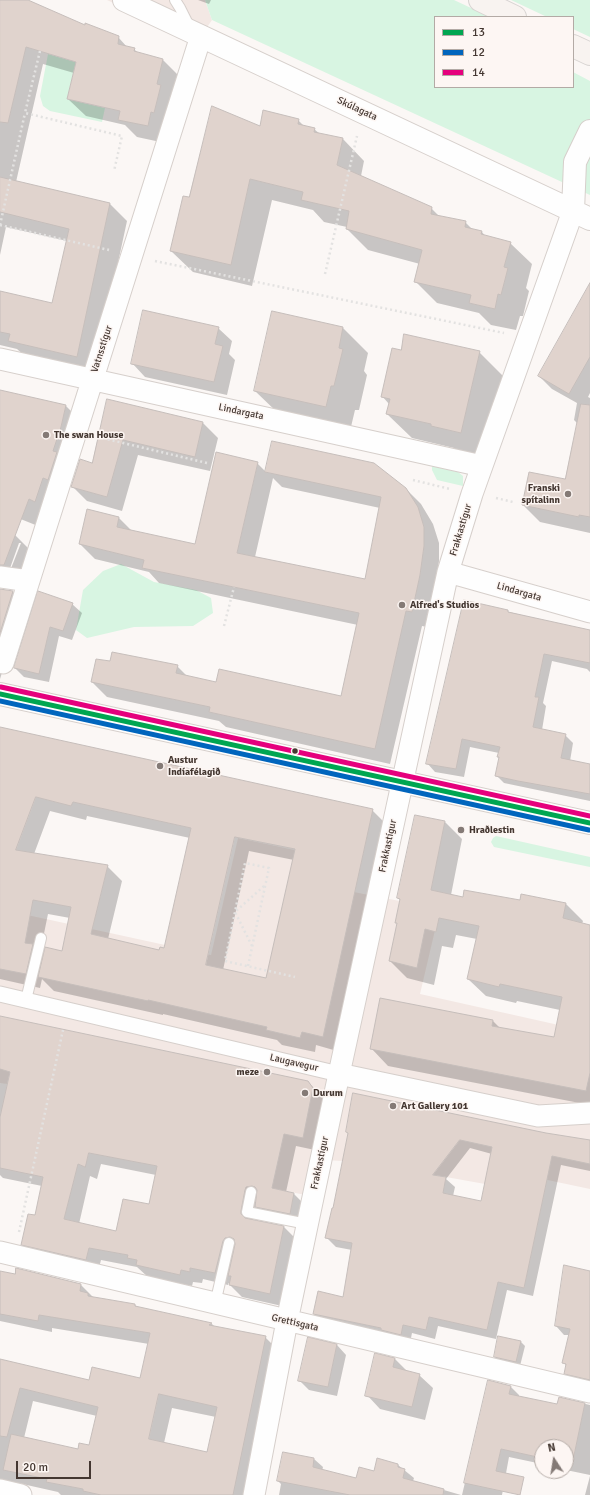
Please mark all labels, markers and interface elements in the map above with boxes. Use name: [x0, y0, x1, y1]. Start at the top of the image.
legend: [434, 16, 574, 88]
text: 13: [472, 25, 485, 40]
text: 12: [472, 45, 485, 60]
text: 14: [472, 65, 485, 80]
street label: Skúlagata: [335, 95, 379, 123]
street label: Vatnsstígur: [89, 324, 115, 374]
street label: Lindargata: [217, 401, 265, 423]
place label: The swan House: [54, 429, 123, 441]
marker: The swan House: [41, 430, 51, 440]
place label: Franski spítalinn: [521, 482, 560, 506]
marker: Franski spítalinn: [563, 489, 573, 499]
street label: Frakkastígur: [447, 502, 475, 558]
street label: Lindargata: [495, 580, 543, 604]
place label: Alfred's Studios: [410, 599, 479, 611]
marker: Alfred's Studios: [397, 600, 407, 610]
unlabelled marker: [290, 746, 300, 756]
place label: Austur Indíafélagið: [168, 754, 220, 778]
marker: Austur Indíafélagið: [155, 761, 165, 771]
street label: Frakkastígur: [377, 818, 399, 874]
place label: Hraðlestin: [469, 824, 515, 836]
marker: Hraðlestin: [456, 825, 466, 835]
street label: Laugavegur: [268, 1052, 320, 1074]
place label: meze: [237, 1066, 259, 1078]
marker: meze: [262, 1067, 272, 1077]
place label: Durum: [313, 1087, 343, 1099]
marker: Durum: [300, 1088, 310, 1098]
place label: Art Gallery 101: [401, 1100, 468, 1112]
marker: Art Gallery 101: [388, 1101, 398, 1111]
street label: Frakkastígur: [309, 1135, 331, 1191]
street label: Grettisgata: [270, 1312, 320, 1334]
north arrow: [534, 1439, 574, 1479]
text: N: [547, 1441, 557, 1455]
scale bar: [18, 1453, 93, 1479]
text: 20 m: [23, 1460, 48, 1475]

